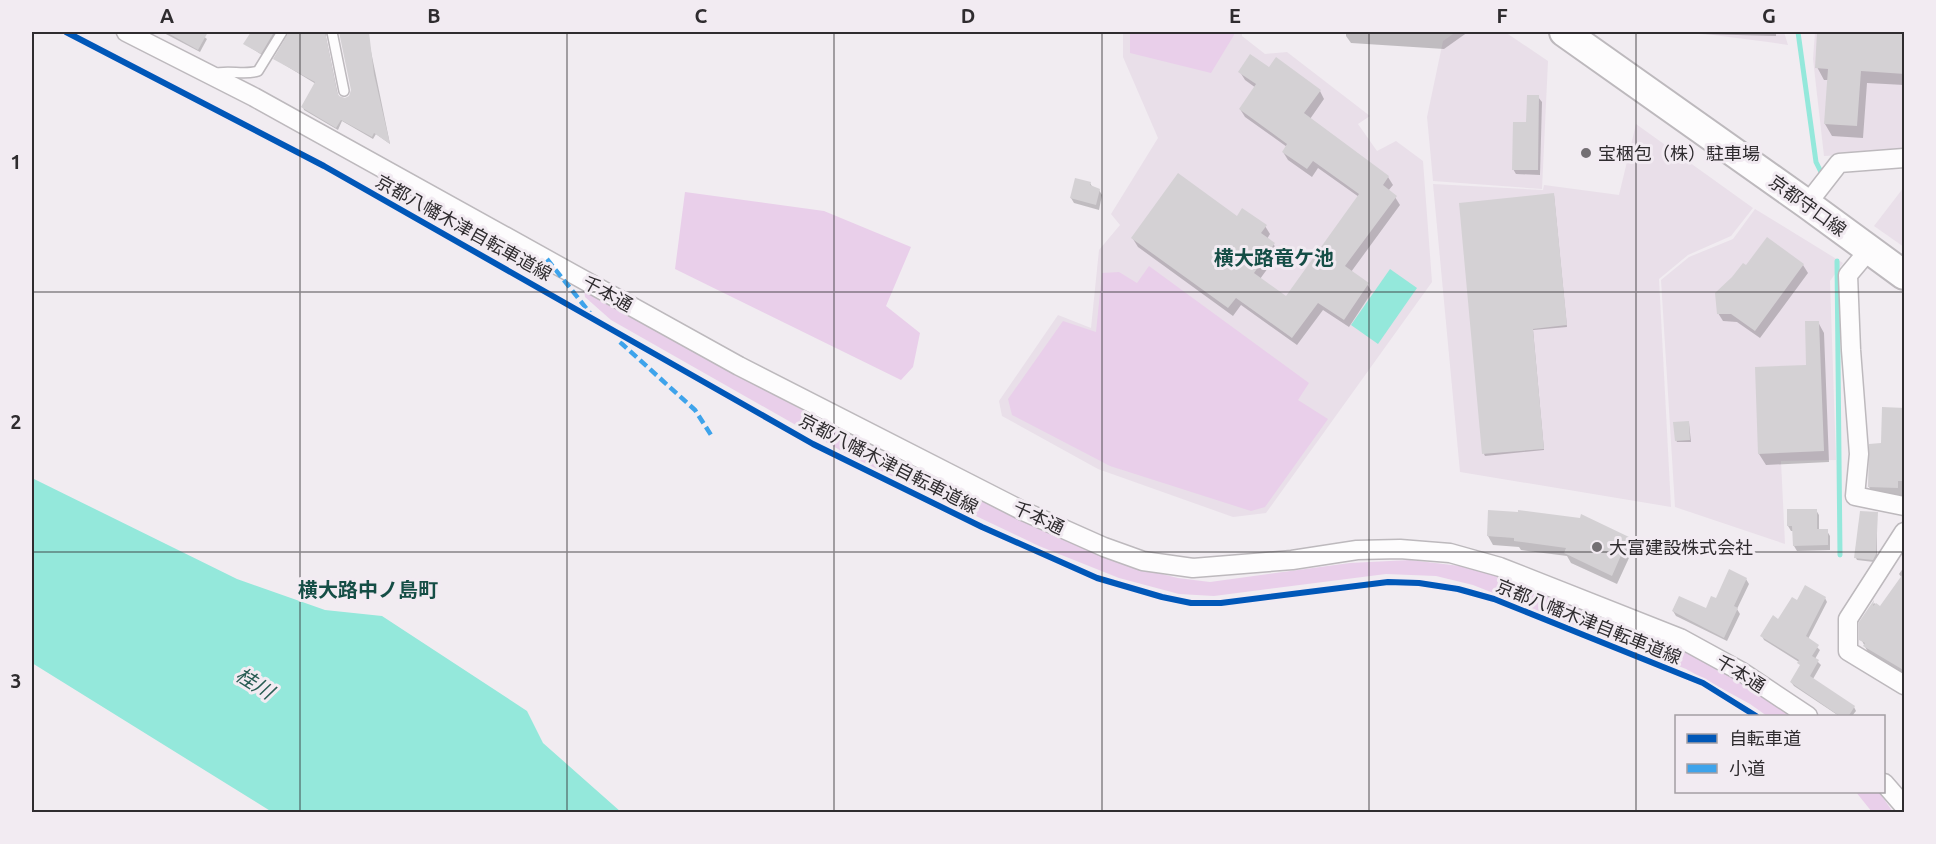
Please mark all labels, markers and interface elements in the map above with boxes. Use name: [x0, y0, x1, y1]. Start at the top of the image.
text: A: [160, 4, 174, 27]
text: B: [427, 4, 441, 27]
text: C: [695, 4, 708, 27]
text: D: [961, 4, 975, 27]
text: E: [1229, 4, 1241, 27]
text: F: [1496, 4, 1508, 27]
text: G: [1762, 4, 1776, 27]
place label: 宝梱包（株）駐車場: [1598, 143, 1760, 163]
marker: 宝梱包（株）駐車場: [1579, 146, 1593, 160]
text: 1: [10, 150, 22, 173]
street label: 京都八幡木津自転車道線: [373, 170, 555, 284]
street label: 京都守口線: [1766, 170, 1850, 240]
district label: 横大路竜ケ池: [1214, 246, 1334, 269]
street label: 千本通: [580, 271, 636, 315]
street label: 京都八幡木津自転車道線: [796, 409, 982, 517]
text: 2: [10, 410, 22, 433]
street label: 千本通: [1010, 497, 1068, 537]
place label: 大富建設株式会社: [1609, 537, 1753, 557]
marker: 大富建設株式会社: [1590, 540, 1604, 554]
street label: 京都八幡木津自転車道線: [1493, 575, 1685, 667]
district label: 横大路中ノ島町: [298, 578, 438, 601]
street label: 千本通: [1713, 650, 1769, 696]
water label: 桂川: [232, 663, 280, 704]
text: 3: [10, 669, 22, 692]
legend: [1675, 715, 1885, 793]
text: 自転車道: [1729, 728, 1801, 748]
text: 小道: [1729, 758, 1765, 778]

